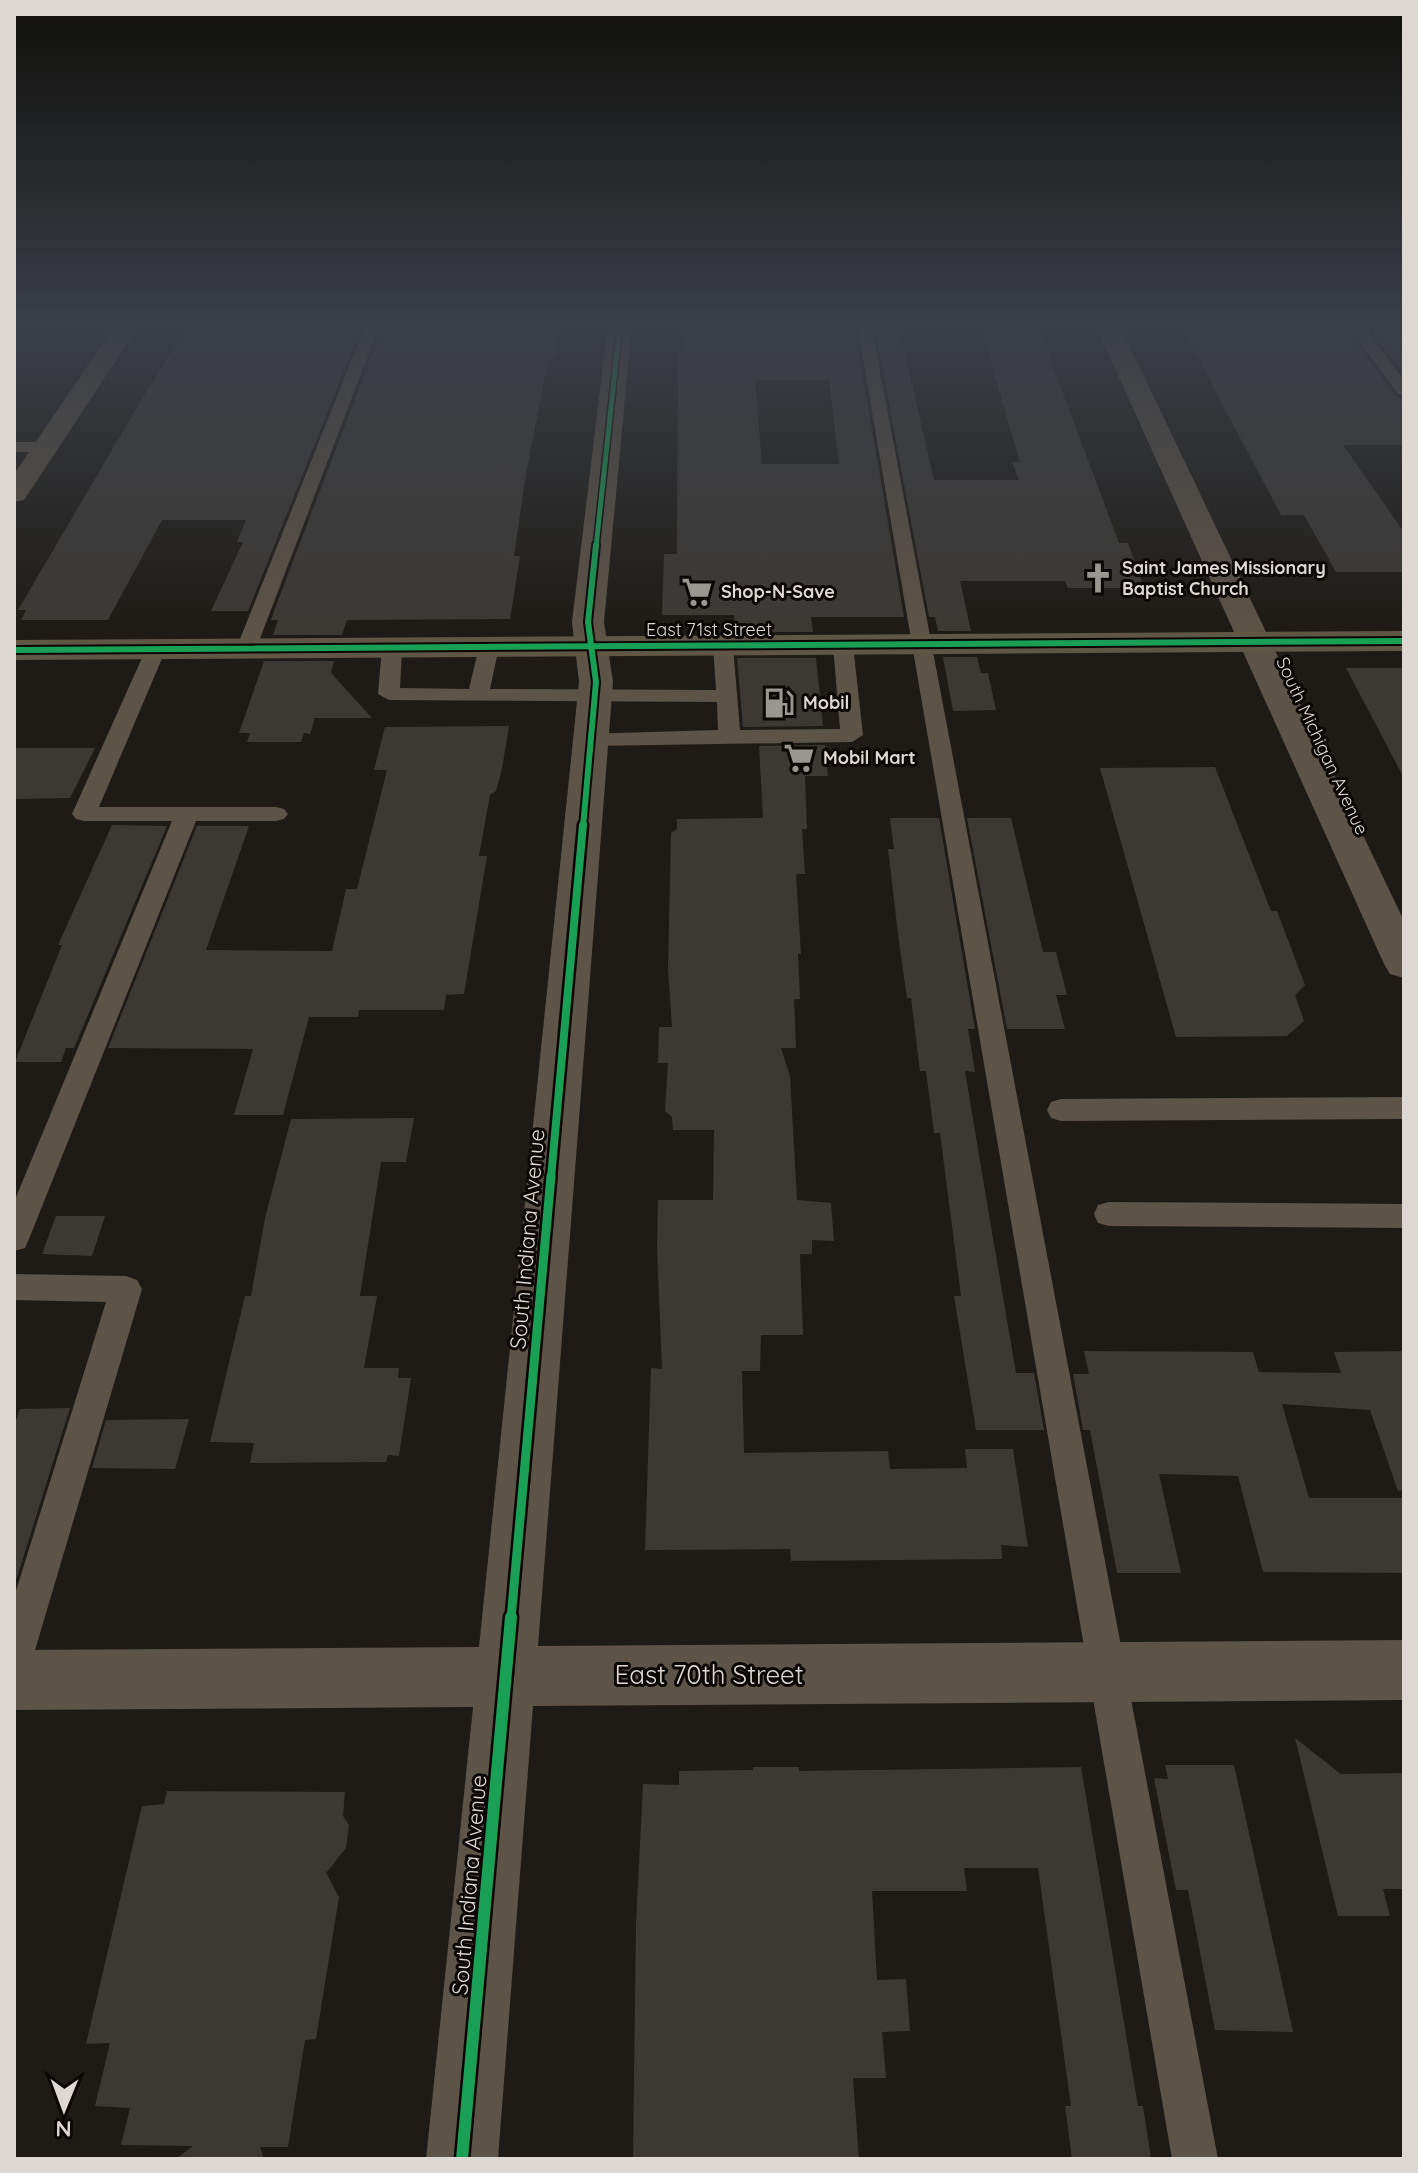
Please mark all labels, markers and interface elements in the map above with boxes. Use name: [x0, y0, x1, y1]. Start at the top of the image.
place label: Saint James Missionary Baptist Church: [1122, 556, 1326, 600]
church icon: Saint James Missionary Baptist Church: [1081, 561, 1115, 595]
supermarket icon: Shop-N-Save: [680, 575, 714, 609]
place label: Shop-N-Save: [721, 580, 835, 603]
street label: East 71st Street: [646, 618, 772, 641]
street label: South Michigan Avenue: [1271, 653, 1374, 838]
fuel station icon: Mobil: [762, 686, 796, 720]
place label: Mobil: [803, 691, 849, 714]
supermarket icon: Mobil Mart: [782, 741, 816, 775]
place label: Mobil Mart: [823, 746, 916, 769]
street label: South Indiana Avenue: [503, 1128, 551, 1350]
street label: East 70th Street: [614, 1658, 804, 1691]
street label: South Indiana Avenue: [445, 1774, 493, 1996]
north arrow: [24, 2069, 104, 2149]
text: N: [55, 2115, 72, 2143]

